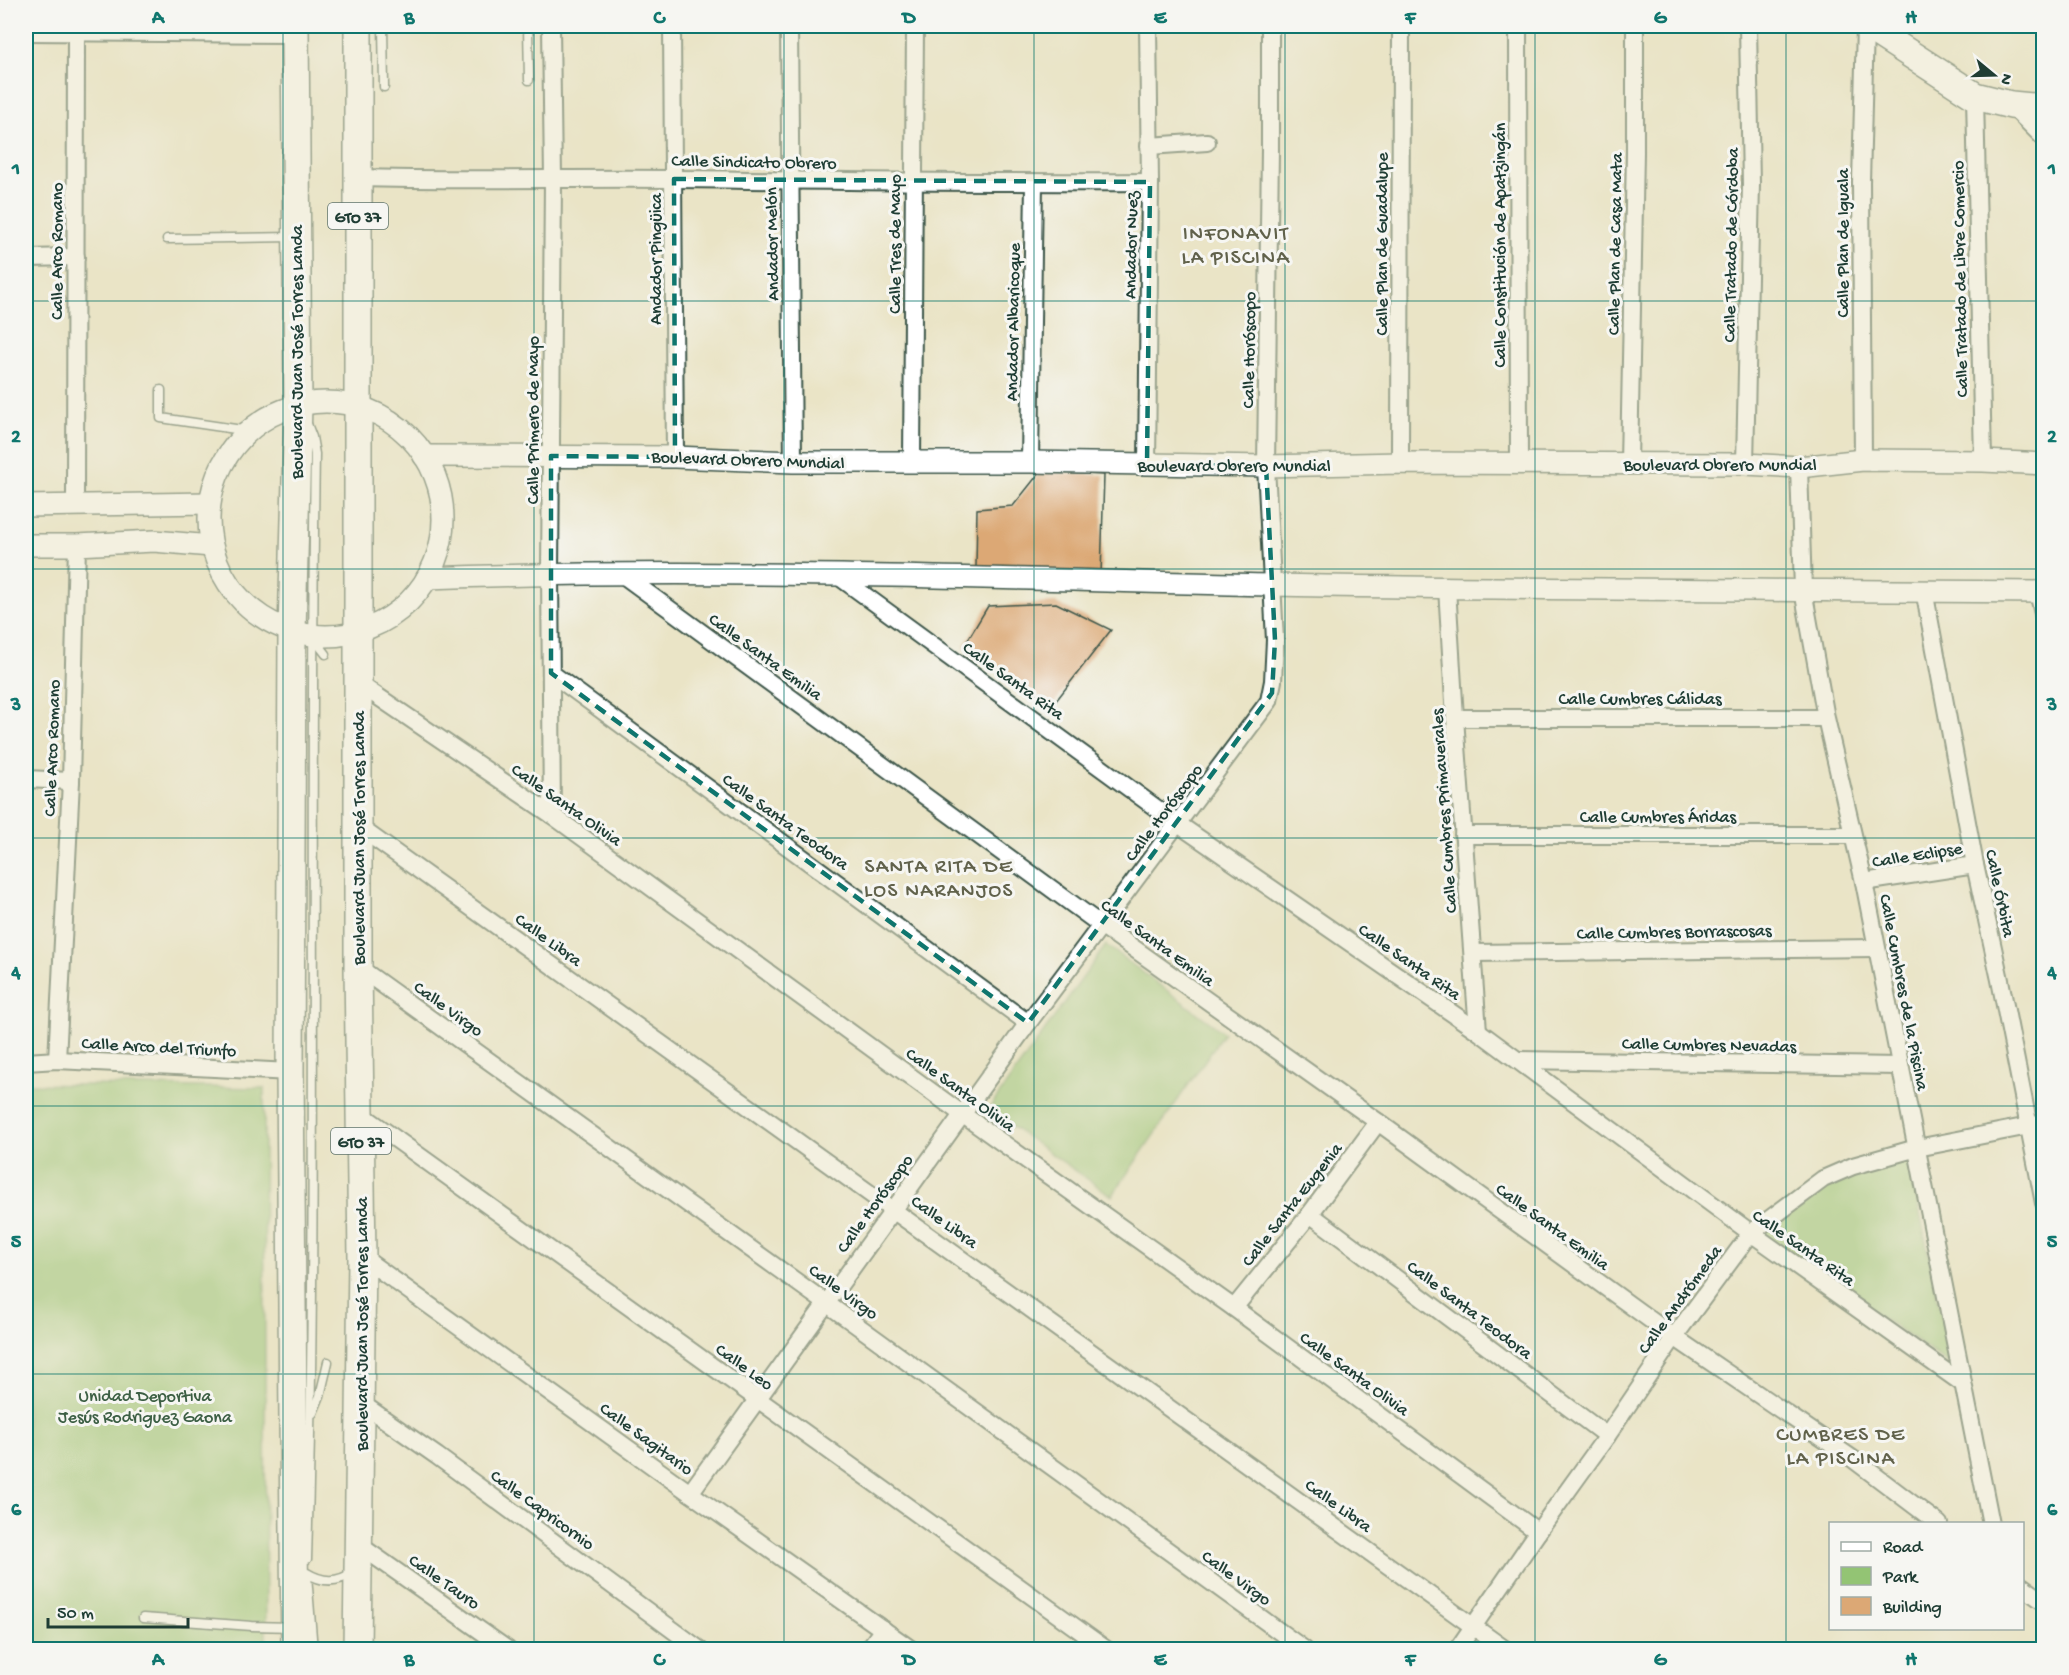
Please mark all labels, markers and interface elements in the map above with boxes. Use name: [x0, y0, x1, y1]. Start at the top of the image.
text: A: [151, 8, 166, 31]
text: B: [403, 8, 415, 31]
text: C: [653, 8, 667, 31]
text: D: [900, 8, 916, 31]
text: E: [1154, 8, 1168, 31]
text: F: [1404, 8, 1417, 31]
text: G: [1654, 8, 1668, 31]
text: H: [1905, 8, 1917, 31]
north arrow: [1964, 45, 2024, 105]
text: N: [1994, 71, 2016, 87]
street label: Calle Constitución de Apatzingán: [1491, 122, 1512, 367]
street label: Calle Tratado de Córdoba: [1720, 146, 1745, 343]
street label: Calle Sindicato Obrero: [671, 152, 837, 175]
street label: Calle Plan de Guadalupe: [1373, 152, 1394, 335]
street label: Calle Plan de Casa Mata: [1604, 152, 1629, 335]
text: 1: [11, 159, 20, 182]
text: 1: [2047, 159, 2056, 182]
street label: Calle Tratado de Libre Comercio: [1949, 160, 1974, 398]
street label: Calle Plan de Iguala: [1834, 168, 1855, 318]
street label: Calle Tres de Mayo: [886, 174, 907, 314]
street label: Calle Arco Romano: [48, 182, 69, 320]
street label: Andador Melón: [762, 186, 785, 301]
street label: Andador Nuez: [1121, 190, 1144, 299]
street label: Andador Pingüica: [647, 192, 668, 325]
road number: GTO 37: [328, 203, 388, 229]
district label: INFONAVIT LA PISCINA: [1182, 223, 1291, 272]
street label: Boulevard Juan José Torres Landa: [288, 224, 309, 480]
street label: Andador Albaricoque: [1003, 242, 1026, 401]
street label: Calle Horóscopo: [1239, 291, 1262, 409]
street label: Calle Primero de Mayo: [524, 336, 545, 504]
text: 2: [11, 427, 21, 450]
text: 2: [2047, 427, 2057, 450]
street label: Boulevard Obrero Mundial: [650, 448, 845, 475]
street label: Boulevard Obrero Mundial: [1622, 456, 1817, 477]
street label: Boulevard Obrero Mundial: [1136, 457, 1331, 478]
street label: Calle Santa Emilia: [704, 610, 826, 707]
street label: Calle Santa Rita: [958, 638, 1068, 726]
street label: Calle Arco Romano: [41, 679, 66, 817]
street label: Calle Cumbres Cálidas: [1558, 690, 1723, 711]
text: 3: [10, 695, 21, 718]
text: 3: [2046, 695, 2057, 718]
street label: Calle Cumbres Primaverales: [1428, 707, 1463, 914]
street label: Boulevard Juan José Torres Landa: [350, 710, 371, 966]
street label: Calle Santa Olivia: [506, 760, 626, 853]
street label: Calle Horóscopo: [1121, 761, 1209, 866]
street label: Calle Santa Teodora: [717, 770, 853, 877]
street label: Calle Cumbres Áridas: [1580, 807, 1738, 829]
street label: Calle Eclipse: [1871, 839, 1965, 874]
street label: Calle Órbita: [1979, 848, 2018, 940]
district label: SANTA RITA DE LOS NARANJOS: [864, 856, 1014, 905]
street label: Calle Cumbres de la Piscina: [1873, 893, 1932, 1093]
street label: Calle Santa Emilia: [1096, 896, 1218, 993]
street label: Calle Libra: [510, 910, 586, 973]
street label: Calle Santa Rita: [1353, 920, 1465, 1007]
street label: Calle Cumbres Borrascosas: [1576, 921, 1773, 946]
text: 4: [10, 963, 21, 986]
text: 4: [2046, 963, 2057, 986]
street label: Calle Virgo: [409, 978, 487, 1042]
street label: Calle Arco del Triunfo: [81, 1034, 237, 1063]
street label: Calle Cumbres Nevadas: [1622, 1034, 1798, 1059]
street label: Calle Santa Olivia: [901, 1044, 1019, 1138]
road number: GTO 37: [331, 1128, 391, 1154]
street label: Calle Santa Eugenia: [1238, 1139, 1348, 1272]
street label: Calle Horóscopo: [833, 1151, 919, 1258]
street label: Calle Santa Emilia: [1491, 1180, 1613, 1277]
street label: Calle Libra: [906, 1192, 982, 1255]
street label: Boulevard Juan José Torres Landa: [353, 1196, 374, 1452]
street label: Calle Santa Rita: [1747, 1206, 1859, 1293]
text: 5: [11, 1232, 22, 1255]
text: 5: [2047, 1232, 2058, 1255]
street label: Calle Andrómeda: [1635, 1241, 1728, 1359]
street label: Calle Santa Teodora: [1402, 1257, 1536, 1366]
street label: Calle Virgo: [804, 1261, 882, 1325]
street label: Calle Santa Olivia: [1295, 1328, 1413, 1422]
street label: Calle Leo: [710, 1340, 777, 1396]
park label: Unidad Deportiva Jesús Rodriguez Gaona: [58, 1387, 233, 1429]
street label: Calle Sagitario: [595, 1399, 696, 1481]
district label: CUMBRES DE LA PISCINA: [1776, 1424, 1906, 1473]
street label: Calle Capricornio: [485, 1466, 598, 1556]
street label: Calle Libra: [1300, 1476, 1376, 1539]
text: 6: [11, 1500, 22, 1523]
text: 6: [2047, 1500, 2058, 1523]
legend: [1829, 1522, 2024, 1630]
text: Road: [1883, 1538, 1924, 1559]
street label: Calle Virgo: [1197, 1547, 1275, 1611]
street label: Calle Tauro: [404, 1551, 483, 1615]
text: Park: [1882, 1568, 1919, 1589]
scale bar: [48, 1591, 188, 1629]
text: Building: [1882, 1598, 1942, 1619]
text: 50 m: [57, 1604, 94, 1625]
text: A: [151, 1650, 166, 1673]
text: B: [403, 1650, 415, 1673]
text: C: [653, 1650, 667, 1673]
text: D: [900, 1650, 916, 1673]
text: E: [1154, 1650, 1168, 1673]
text: F: [1404, 1650, 1417, 1673]
text: G: [1654, 1650, 1668, 1673]
text: H: [1905, 1650, 1917, 1673]

